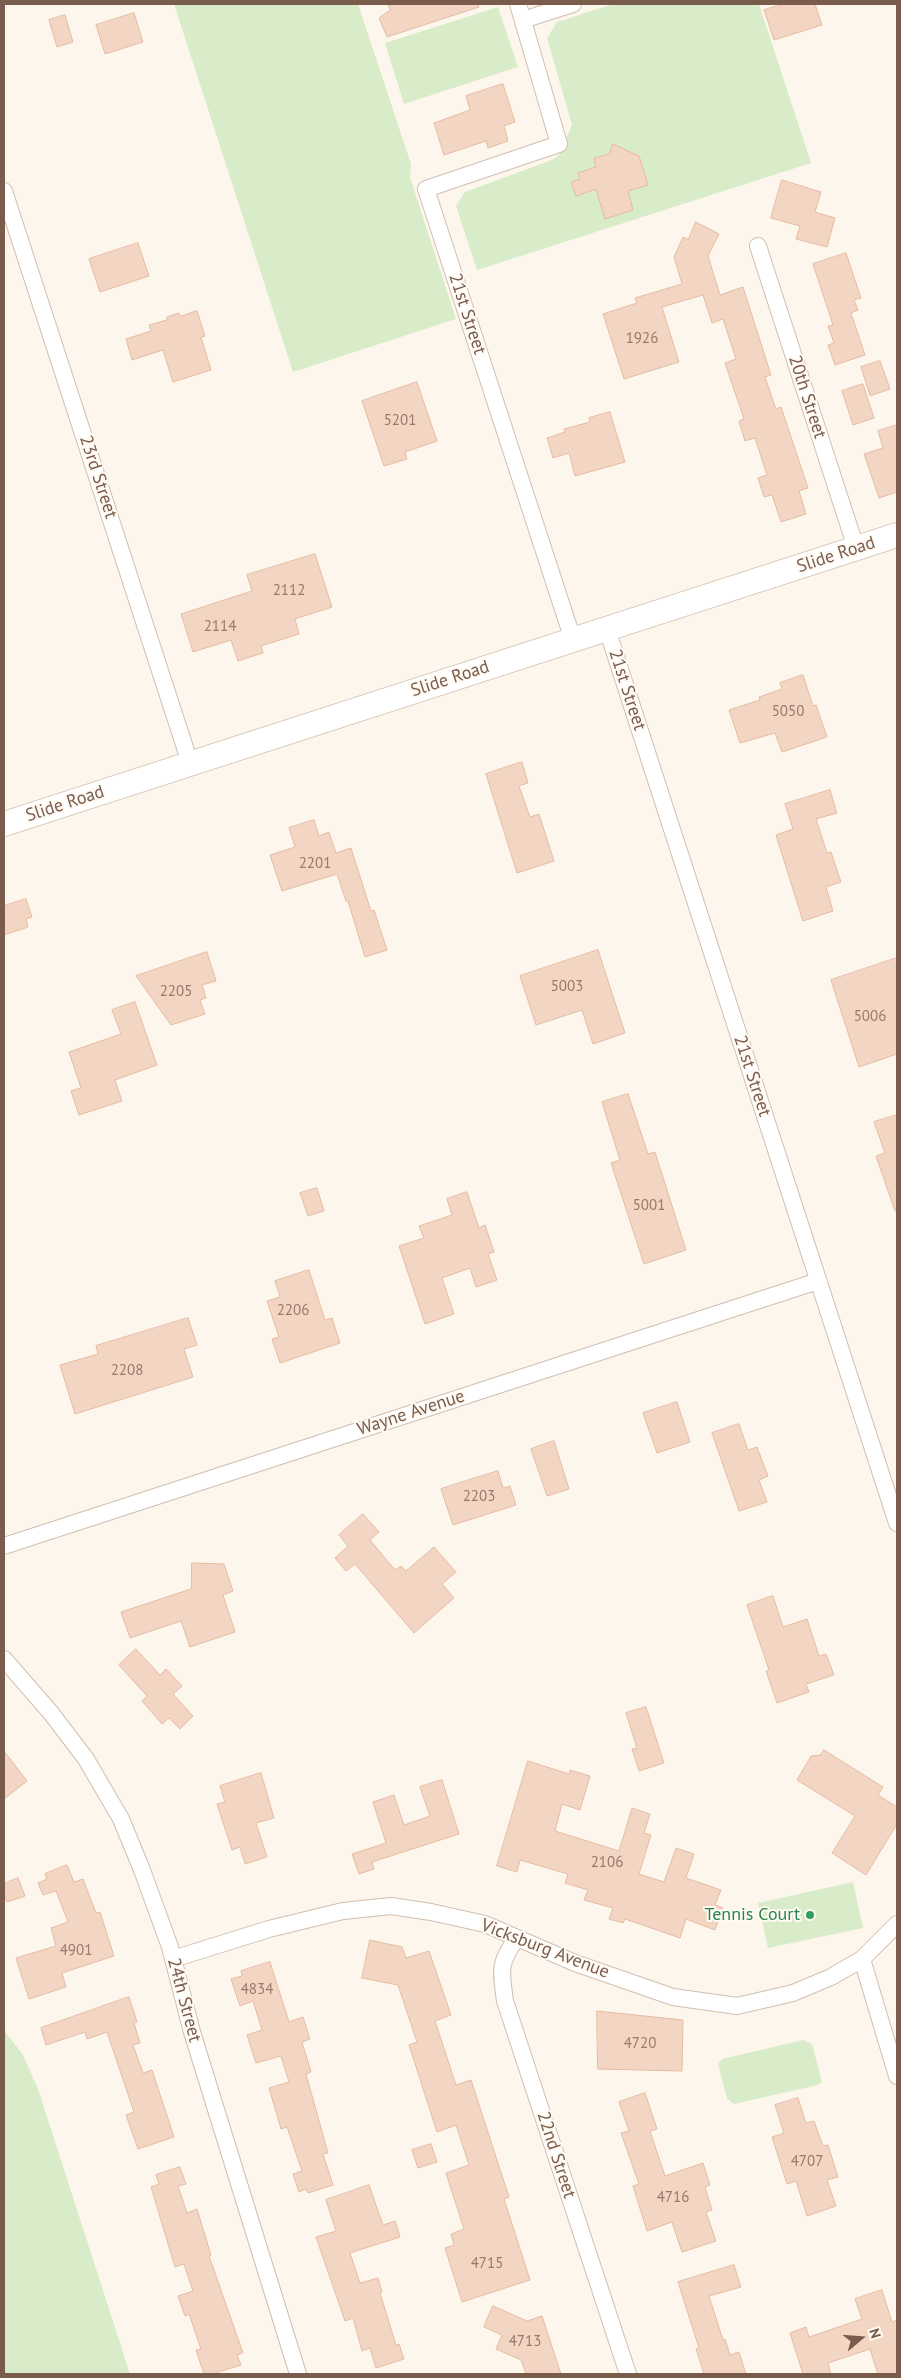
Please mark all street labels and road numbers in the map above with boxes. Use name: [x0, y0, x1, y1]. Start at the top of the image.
street label: 21st Street: [444, 271, 490, 357]
street label: 20th Street: [783, 353, 831, 441]
street label: 23rd Street: [74, 433, 122, 521]
street label: Slide Road: [794, 532, 878, 578]
street label: 21st Street: [604, 647, 650, 733]
street label: Slide Road: [408, 656, 492, 702]
street label: Slide Road: [23, 781, 107, 827]
street label: 21st Street: [729, 1033, 775, 1119]
street label: Wayne Avenue: [355, 1386, 467, 1440]
street label: Vicksburg Avenue: [478, 1915, 612, 1983]
street label: 24th Street: [162, 1956, 206, 2044]
street label: 22nd Street: [532, 2109, 580, 2201]

